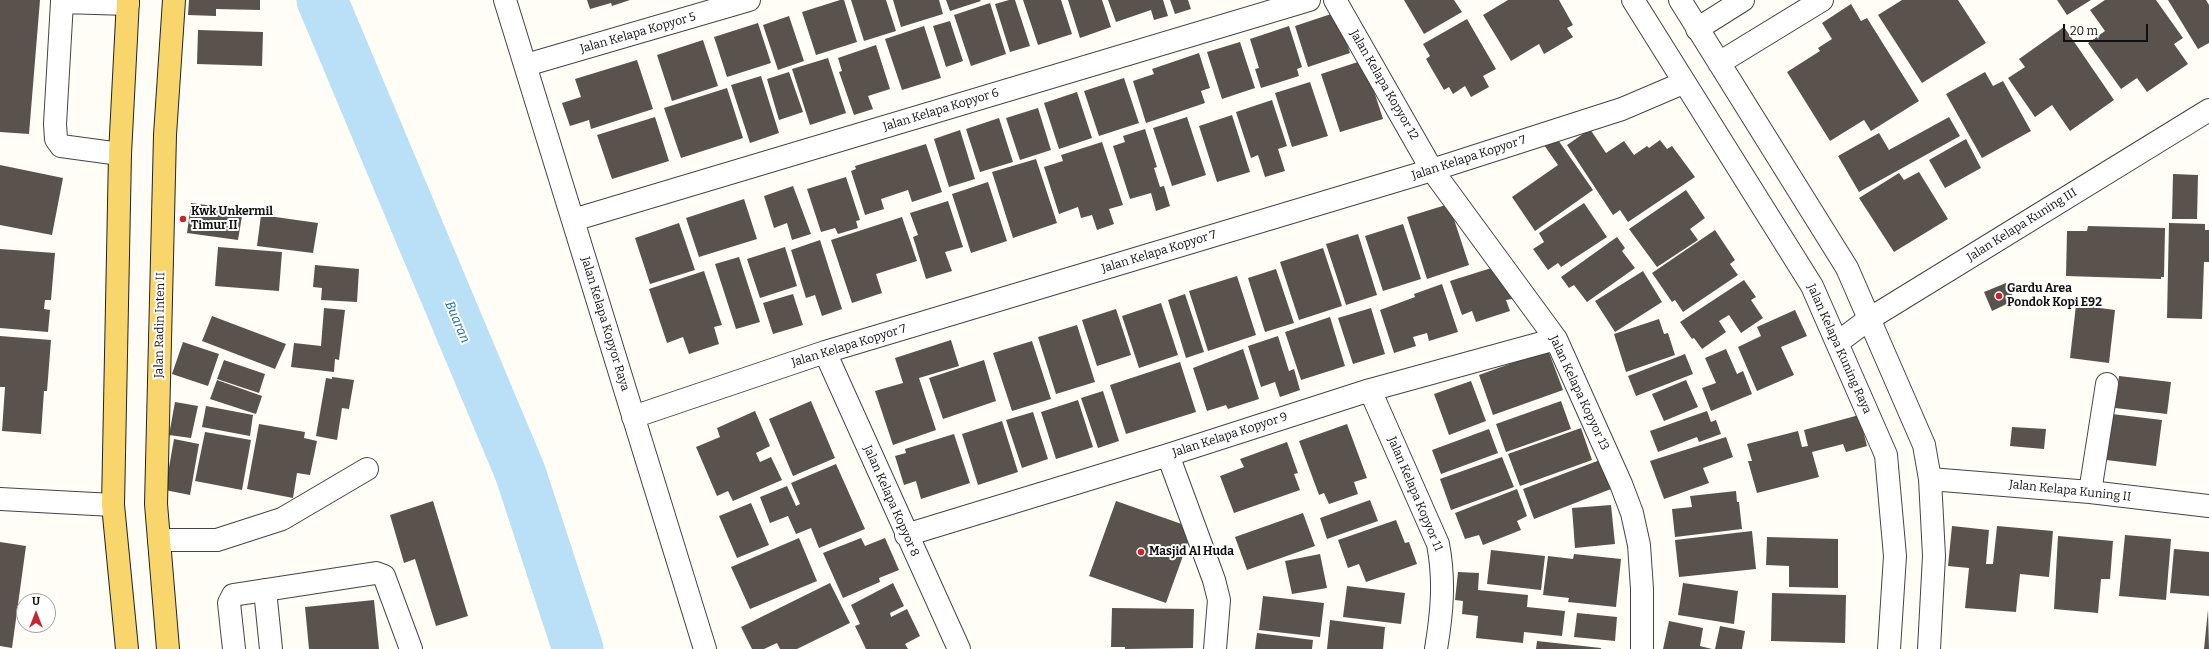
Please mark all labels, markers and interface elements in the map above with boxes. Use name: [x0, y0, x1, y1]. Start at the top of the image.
street label: Jalan Kelapa Kopyor 5: [579, 10, 697, 56]
scale bar: [2065, 16, 2150, 42]
text: 20 m: [2070, 24, 2098, 38]
street label: Jalan Kelapa Kopyor 12: [1347, 27, 1421, 143]
street label: Jalan Kelapa Kopyor 6: [881, 86, 1001, 134]
street label: Jalan Kelapa Kopyor 7: [1410, 133, 1528, 183]
street label: Jalan Kelapa Kuning III: [1964, 185, 2080, 265]
place label: Kwk Unkermil Timur II: [191, 205, 273, 233]
marker: Kwk Unkermil Timur II: [178, 214, 188, 224]
street label: Jalan Kelapa Kopyor 7: [1100, 228, 1218, 276]
street label: Jalan Kelapa Kopyor Raya: [578, 255, 632, 393]
street label: Jalan Radin Inten II: [152, 272, 168, 378]
street label: Jalan Kelapa Kuning Raya: [1804, 282, 1874, 416]
place label: Gardu Area Pondok Kopi E92: [2007, 282, 2102, 310]
marker: Gardu Area Pondok Kopi E92: [1994, 291, 2004, 301]
water label: Buaran: [441, 299, 473, 345]
street label: Jalan Kelapa Kopyor 7: [790, 322, 908, 370]
street label: Jalan Kelapa Kopyor 13: [1546, 333, 1612, 453]
street label: Jalan Kelapa Kopyor 9: [1171, 410, 1289, 460]
street label: Jalan Kelapa Kopyor 11: [1384, 435, 1446, 553]
street label: Jalan Kelapa Kopyor 8: [860, 443, 922, 559]
street label: Jalan Kelapa Kuning II: [2008, 477, 2132, 505]
place label: Masjid Al Huda: [1149, 545, 1234, 559]
marker: Masjid Al Huda: [1136, 547, 1146, 557]
north arrow: [16, 593, 56, 633]
text: U: [32, 595, 40, 608]

